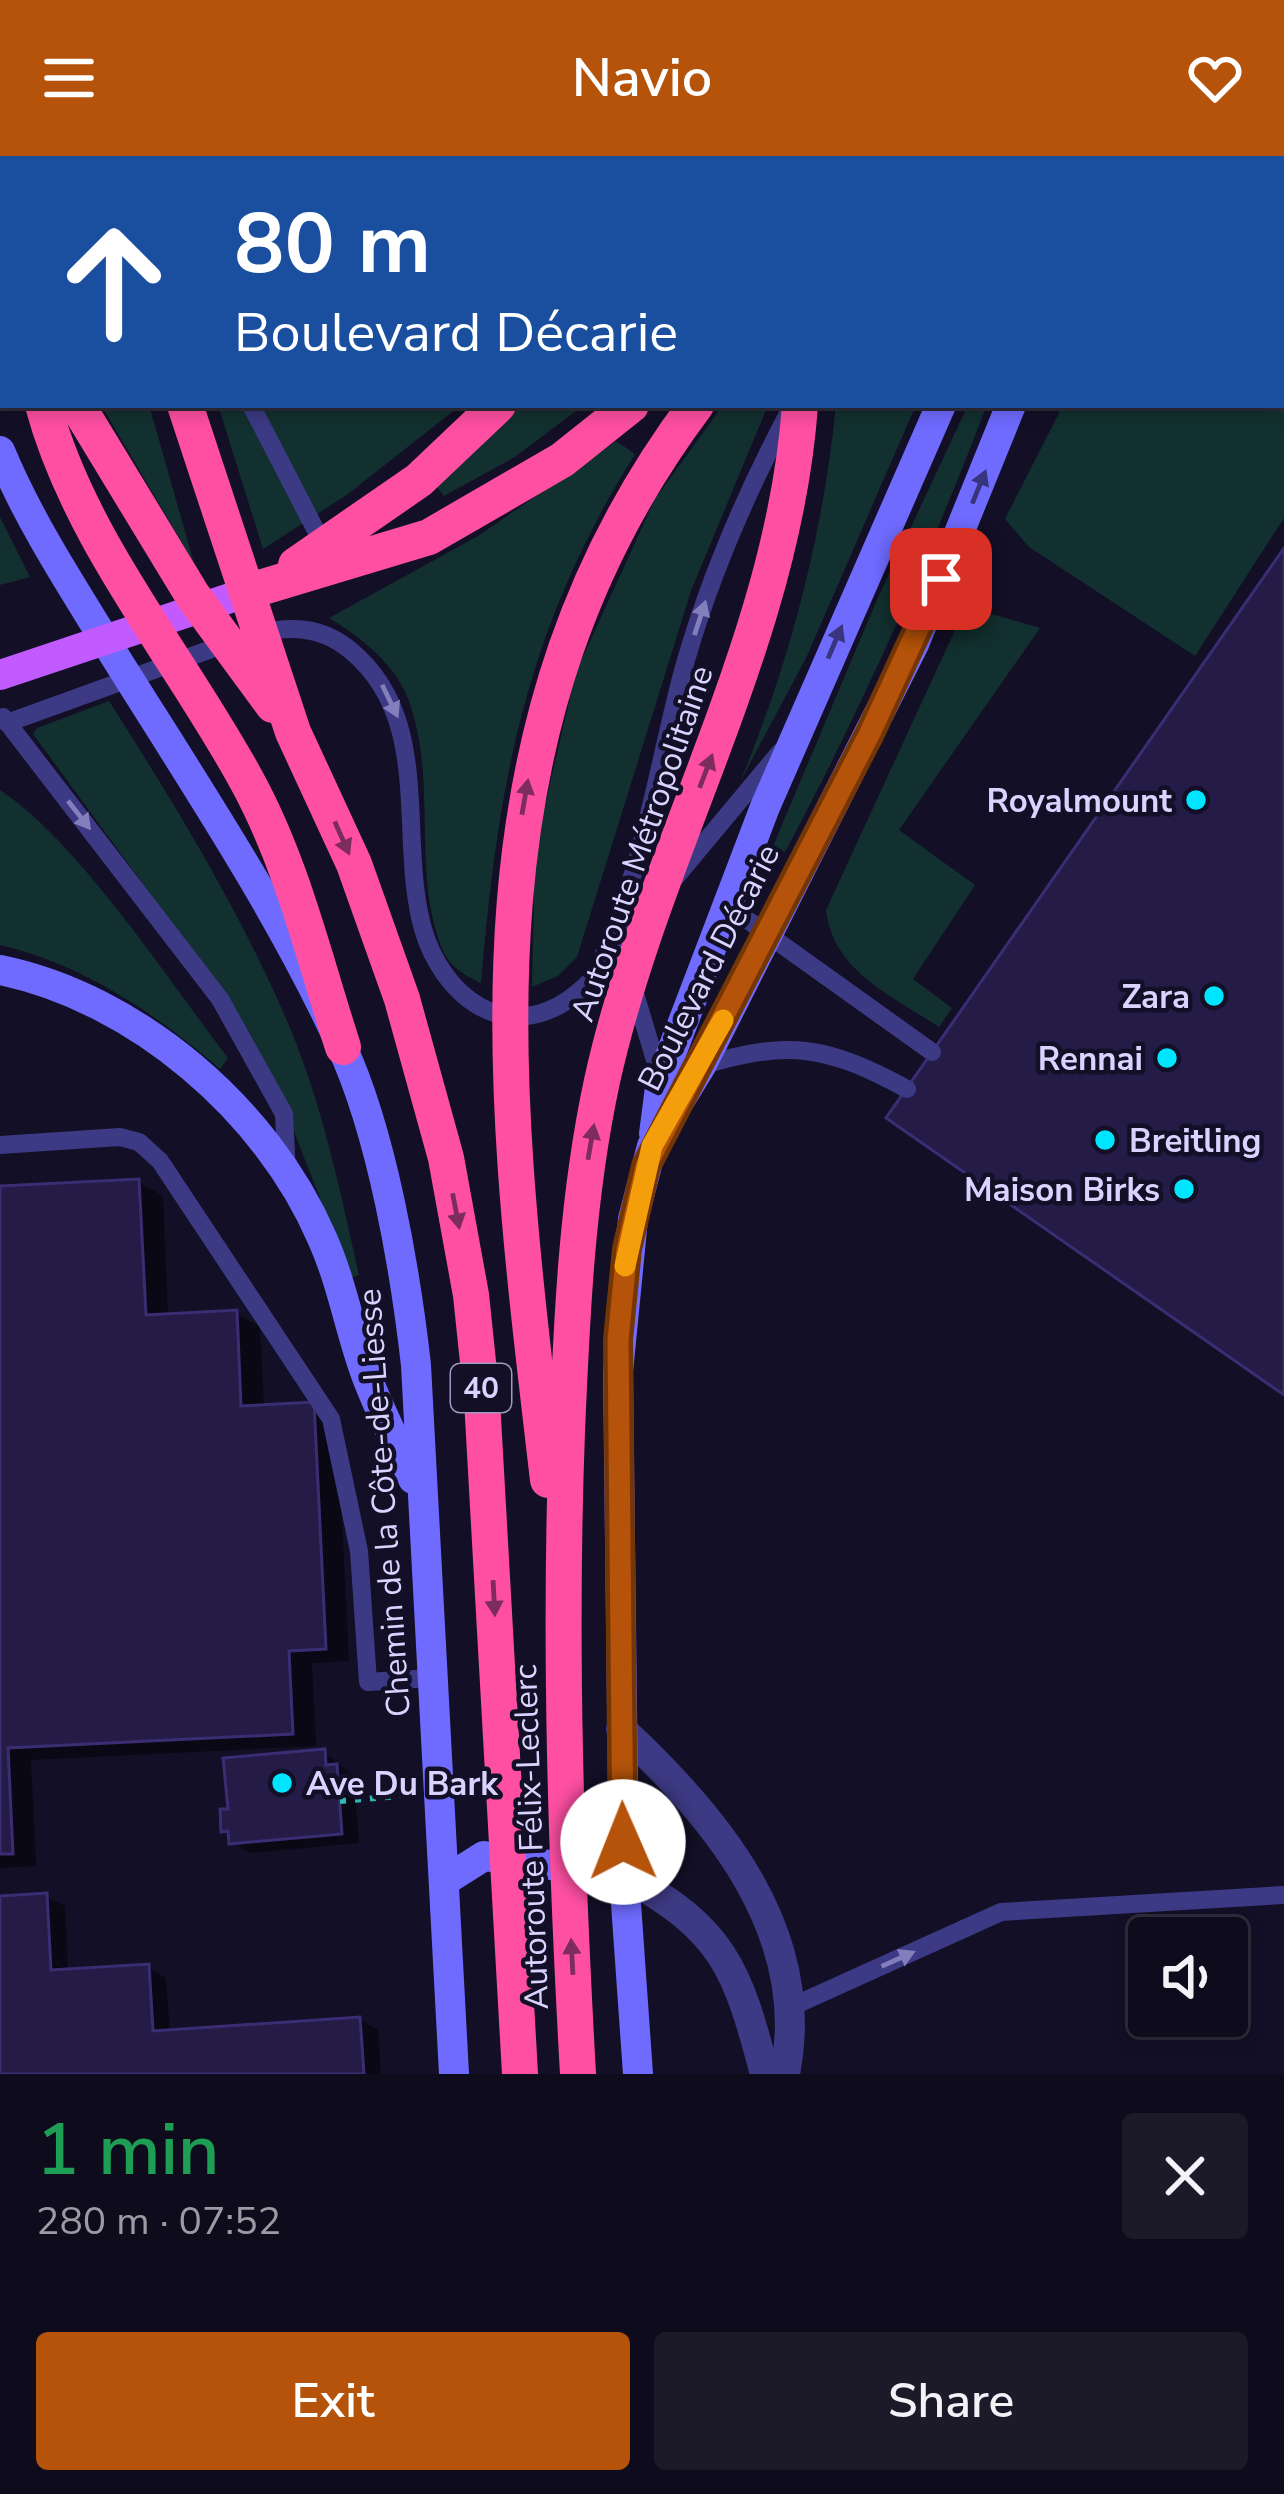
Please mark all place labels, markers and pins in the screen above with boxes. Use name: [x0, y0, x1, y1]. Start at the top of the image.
pin: [890, 528, 992, 630]
place label: Royalmount: [986, 779, 1172, 824]
marker: Royalmount: [1183, 787, 1209, 813]
place label: Zara: [1121, 975, 1190, 1020]
marker: Zara: [1201, 983, 1227, 1009]
place label: Rennai: [1038, 1037, 1143, 1082]
marker: Rennai: [1154, 1045, 1180, 1071]
place label: Breitling: [1129, 1119, 1262, 1164]
marker: Breitling: [1092, 1127, 1118, 1153]
place label: Maison Birks: [964, 1168, 1160, 1213]
marker: Maison Birks: [1171, 1176, 1197, 1202]
place label: Ave Du Bark: [306, 1762, 499, 1807]
marker: Ave Du Bark: [269, 1770, 295, 1796]

